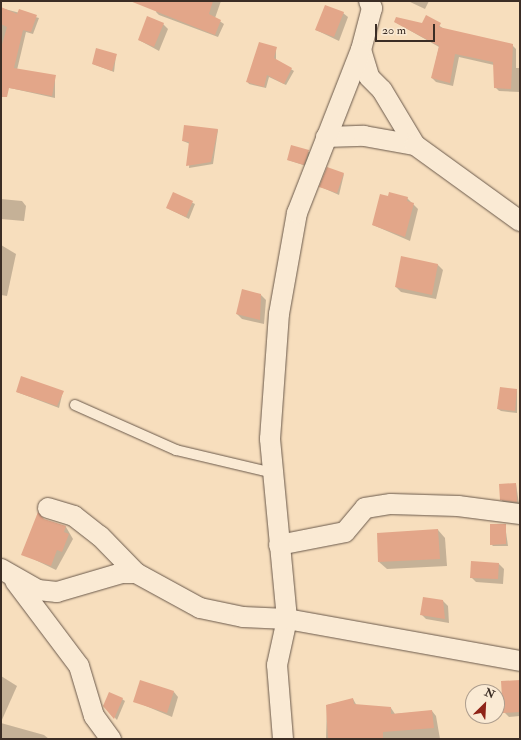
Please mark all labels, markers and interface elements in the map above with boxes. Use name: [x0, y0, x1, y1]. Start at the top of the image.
scale bar: [377, 16, 437, 42]
text: 20 m: [382, 23, 406, 38]
north arrow: [465, 684, 505, 724]
text: N: [483, 686, 497, 701]

